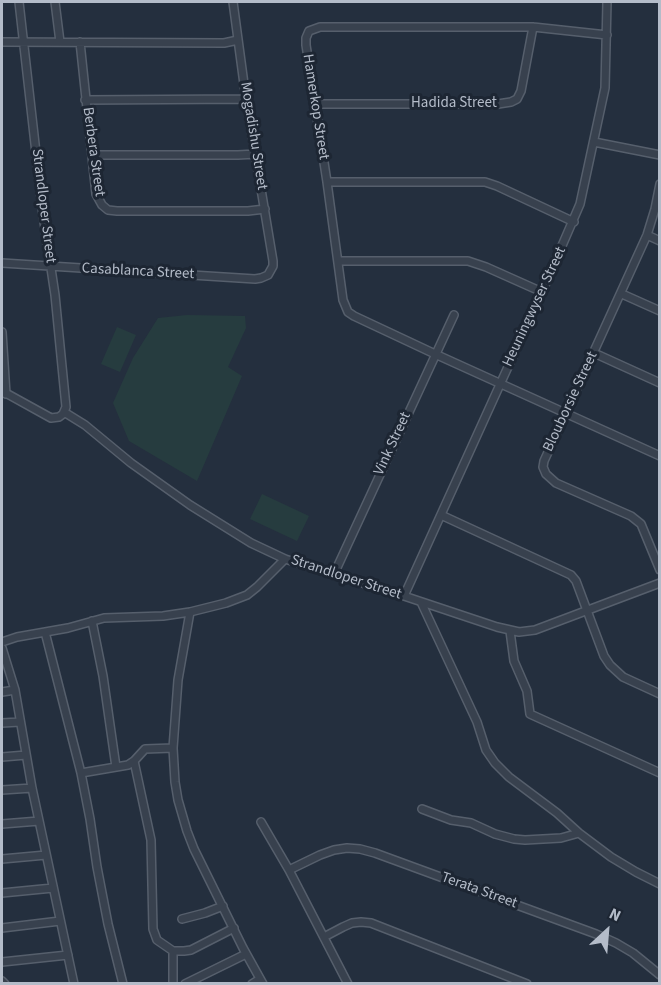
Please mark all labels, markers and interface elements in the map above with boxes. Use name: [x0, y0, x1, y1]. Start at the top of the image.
street label: Hamerkop Street: [298, 53, 332, 161]
street label: Mogadishu Street: [236, 81, 270, 191]
street label: Hadida Street: [411, 95, 497, 113]
street label: Berbera Street: [78, 106, 108, 198]
street label: Strandloper Street: [27, 148, 59, 264]
street label: Heuningwyser Street: [499, 244, 571, 370]
street label: Casablanca Street: [81, 260, 195, 284]
street label: Blouborsie Street: [540, 349, 602, 455]
street label: Vink Street: [371, 410, 415, 478]
street label: Strandloper Street: [288, 552, 404, 604]
street label: Terata Street: [439, 869, 519, 913]
north arrow: [577, 901, 637, 961]
text: N: [605, 903, 624, 927]

